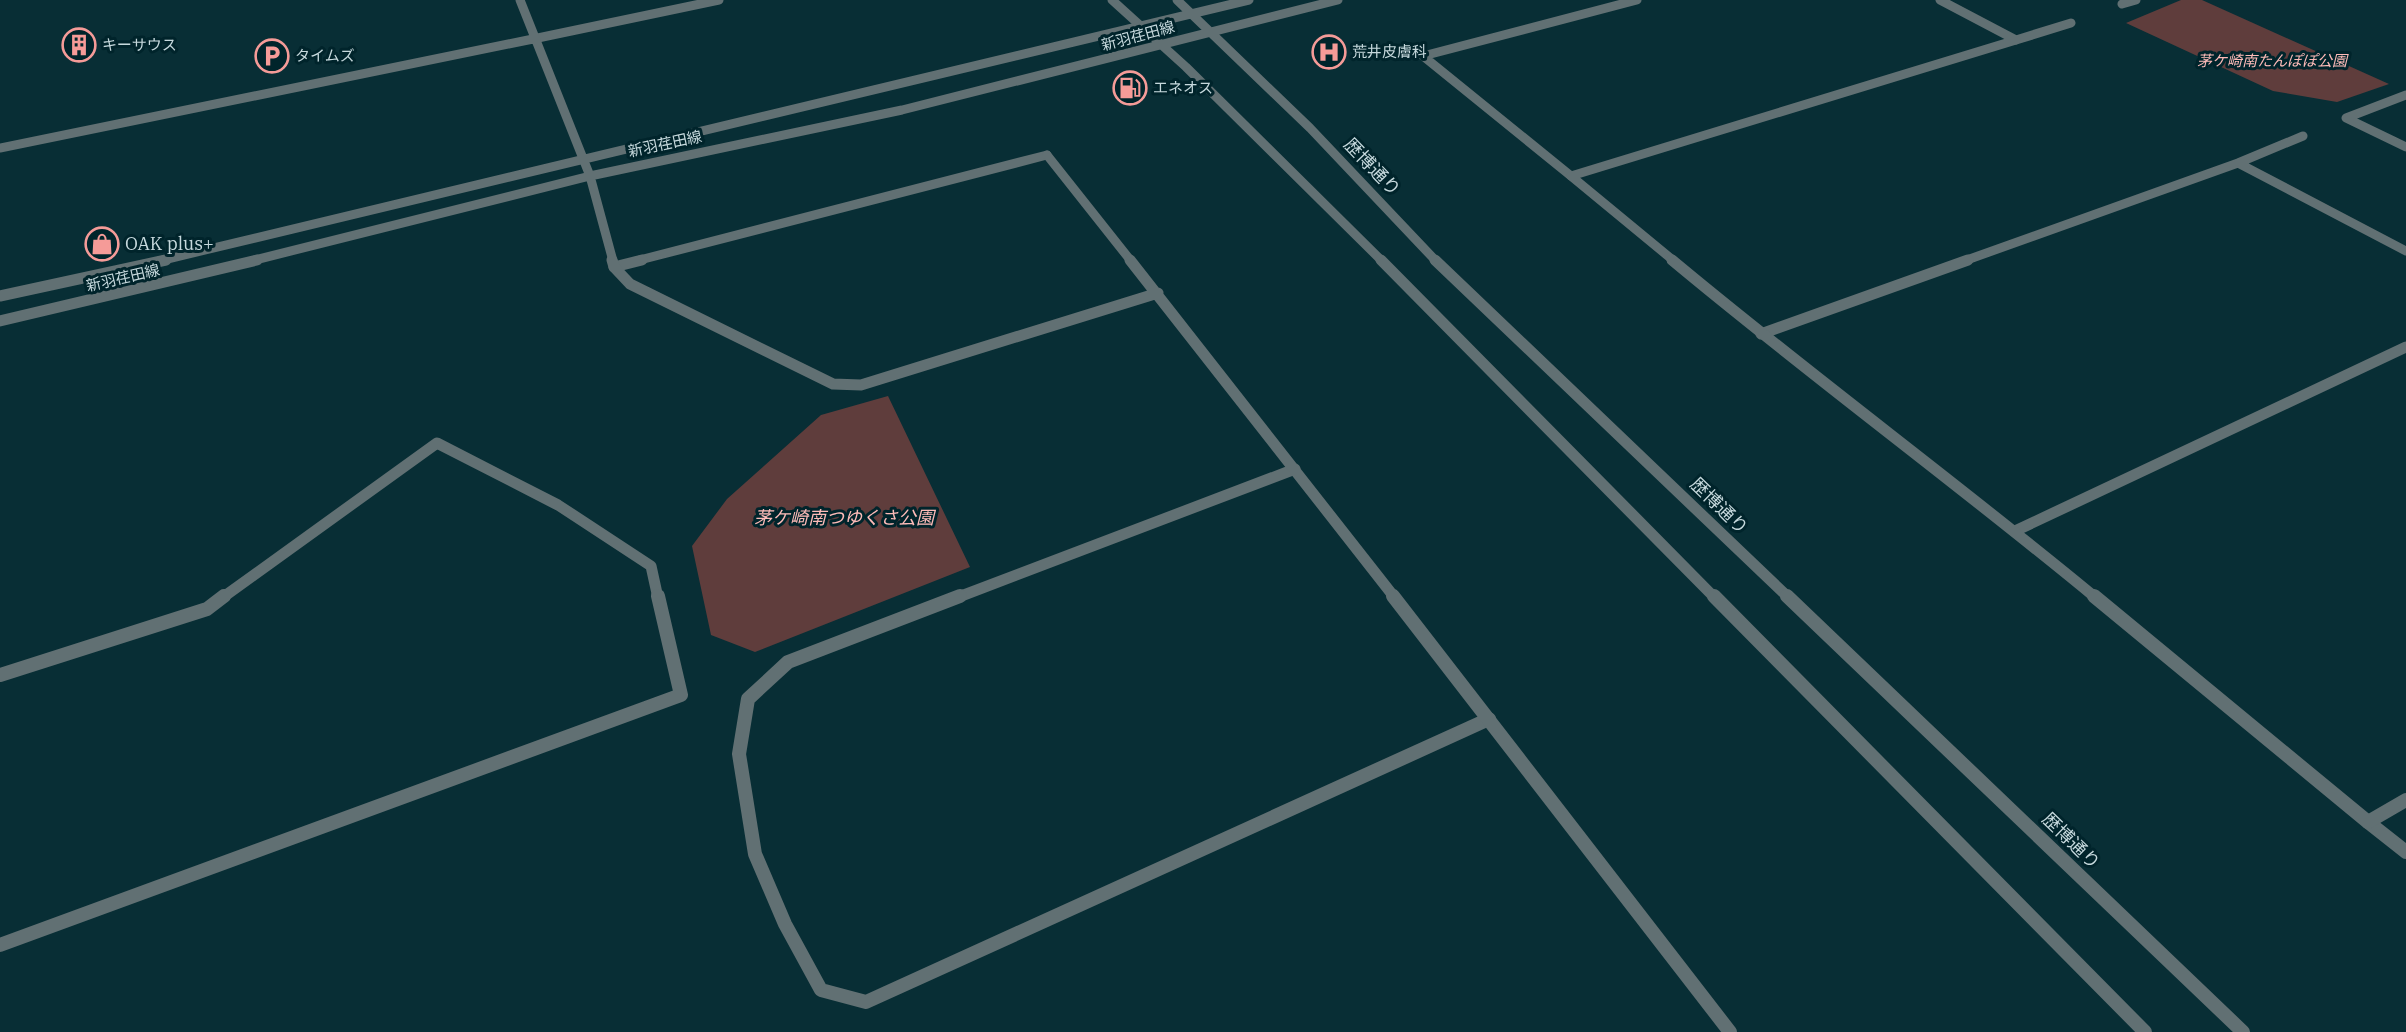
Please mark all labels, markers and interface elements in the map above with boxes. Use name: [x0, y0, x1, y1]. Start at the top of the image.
street label: 新羽荏田線: [1099, 17, 1177, 54]
building icon: キーサウス: [61, 27, 97, 63]
hospital icon: 荒井皮膚科: [1311, 34, 1347, 70]
place label: キーサウス: [102, 35, 177, 54]
parking icon: タイムズ: [254, 38, 290, 74]
place label: 荒井皮膚科: [1352, 42, 1427, 61]
place label: タイムズ: [295, 46, 355, 65]
park label: 茅ケ崎南たんぽぽ公園: [2197, 51, 2349, 70]
fuel station icon: エネオス: [1112, 70, 1148, 106]
place label: エネオス: [1153, 78, 1213, 97]
street label: 新羽荏田線: [626, 126, 704, 161]
street label: 歴博通り: [1339, 133, 1406, 201]
shop icon: OAK plus+: [84, 226, 120, 262]
place label: OAK plus+: [125, 232, 214, 255]
street label: 新羽荏田線: [84, 260, 162, 295]
street label: 歴博通り: [1685, 472, 1753, 539]
park label: 茅ケ崎南つゆくさ公園: [754, 506, 937, 529]
street label: 歴博通り: [2037, 807, 2105, 874]

